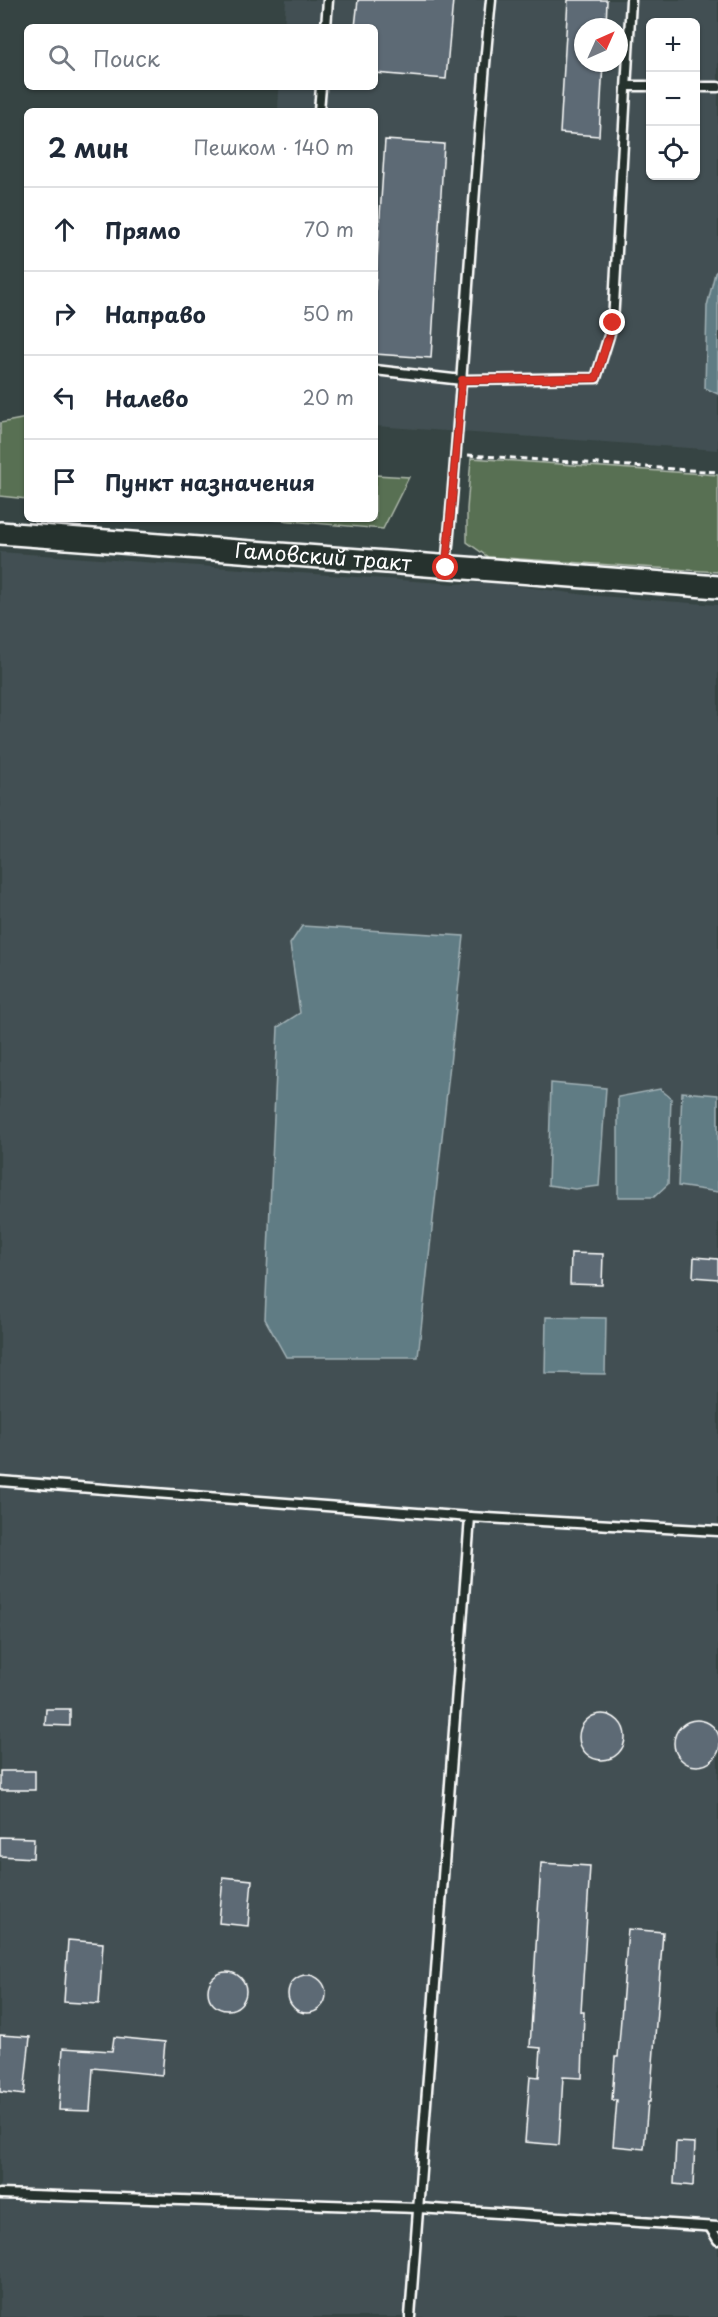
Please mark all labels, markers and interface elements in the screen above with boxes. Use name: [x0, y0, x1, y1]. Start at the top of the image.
north arrow: [574, 18, 628, 72]
map controls: [646, 18, 700, 180]
button: +: [646, 18, 700, 72]
search box: [24, 24, 378, 90]
icon: search: [45, 41, 78, 74]
text: Поиск: [93, 41, 160, 74]
button: −: [646, 72, 700, 126]
button: locate: [646, 126, 700, 180]
text: 2 мин: [48, 128, 129, 167]
text: Пешком · 140 m: [193, 132, 354, 162]
icon: ahead: [48, 213, 81, 246]
text: Прямо: [105, 213, 180, 246]
text: 70 m: [304, 214, 354, 244]
icon: right: [48, 297, 81, 330]
text: Направо: [105, 297, 206, 330]
text: 50 m: [302, 298, 354, 328]
route end: [599, 309, 625, 335]
icon: left: [48, 381, 81, 414]
text: Налево: [105, 381, 188, 414]
text: 20 m: [302, 382, 354, 412]
icon: arrive: [48, 465, 81, 498]
text: Пункт назначения: [105, 465, 315, 498]
street label: Гамовский тракт: [234, 533, 414, 578]
route start: [432, 554, 458, 580]

